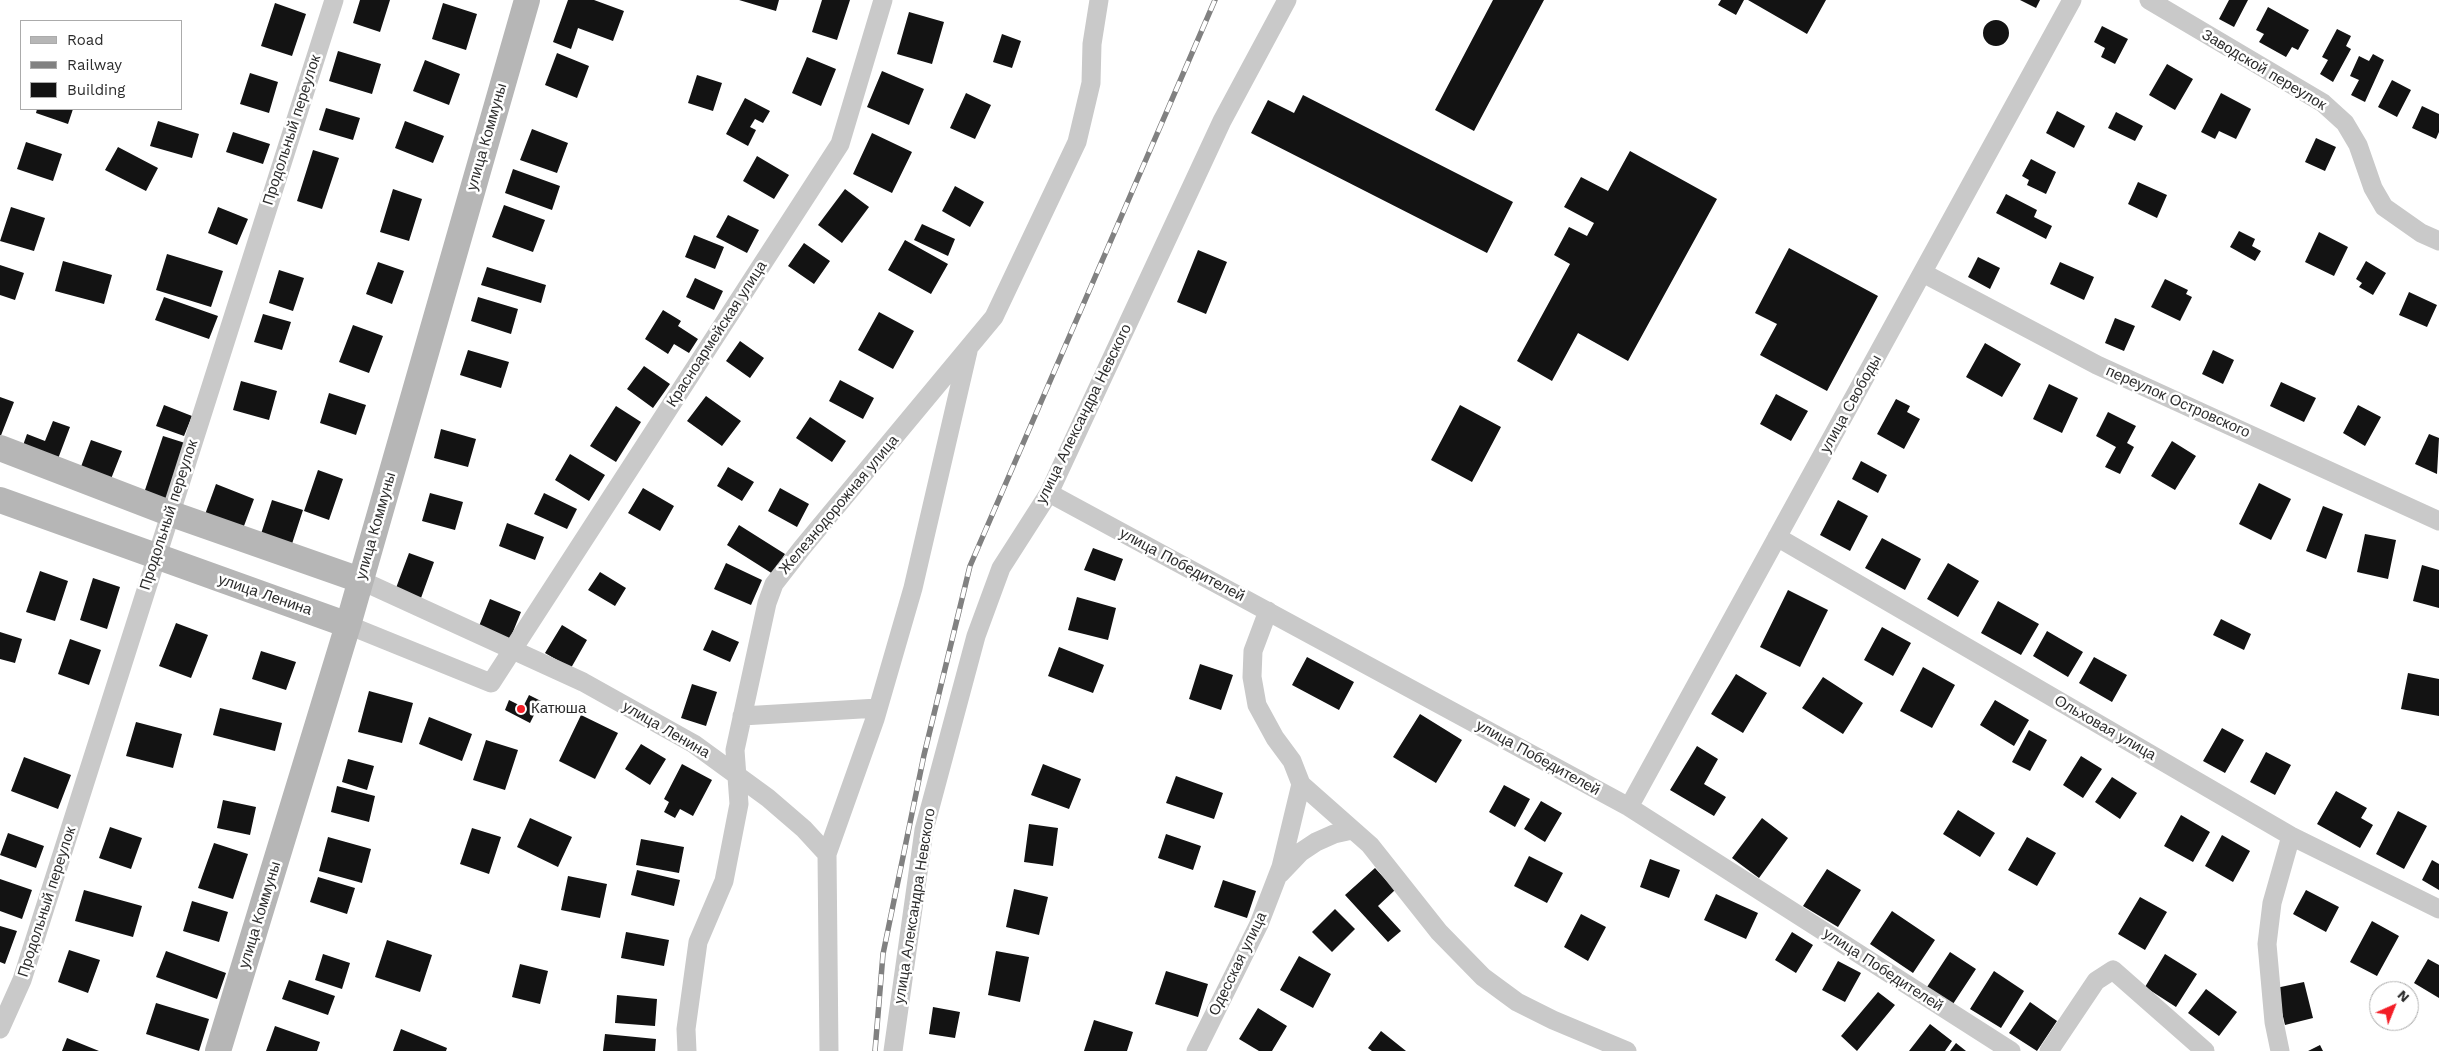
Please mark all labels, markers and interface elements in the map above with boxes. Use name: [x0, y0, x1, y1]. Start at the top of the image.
legend: [20, 20, 182, 110]
street label: Заводской переулок: [2199, 26, 2329, 114]
text: Road: [67, 31, 104, 49]
street label: Продольный переулок: [259, 53, 325, 207]
text: Railway: [67, 56, 122, 74]
text: Building: [67, 81, 125, 99]
street label: улица Коммуны: [463, 81, 511, 193]
street label: Красноармейская улица: [663, 258, 771, 410]
street label: улица Александра Невского: [1033, 321, 1135, 507]
street label: улица Свободы: [1817, 352, 1885, 456]
street label: переулок Островского: [2103, 362, 2253, 442]
street label: Железнодорожная улица: [775, 432, 903, 578]
street label: Продольный переулок: [136, 438, 202, 592]
street label: улица Коммуны: [352, 470, 400, 582]
street label: улица Победителей: [1116, 524, 1248, 606]
street label: улица Ленина: [216, 571, 314, 619]
street label: Ольховая улица: [2051, 692, 2159, 764]
street label: улица Ленина: [619, 698, 713, 762]
place label: Катюша: [531, 700, 586, 718]
marker: Катюша: [515, 703, 527, 715]
street label: улица Победителей: [1473, 716, 1603, 800]
street label: улица Александра Невского: [891, 807, 939, 1005]
street label: Продольный переулок: [14, 825, 80, 979]
street label: улица Коммуны: [235, 859, 285, 971]
street label: Одесская улица: [1205, 909, 1271, 1019]
street label: улица Победителей: [1820, 925, 1946, 1015]
north arrow: [2369, 981, 2419, 1031]
text: N: [2394, 987, 2413, 1005]

